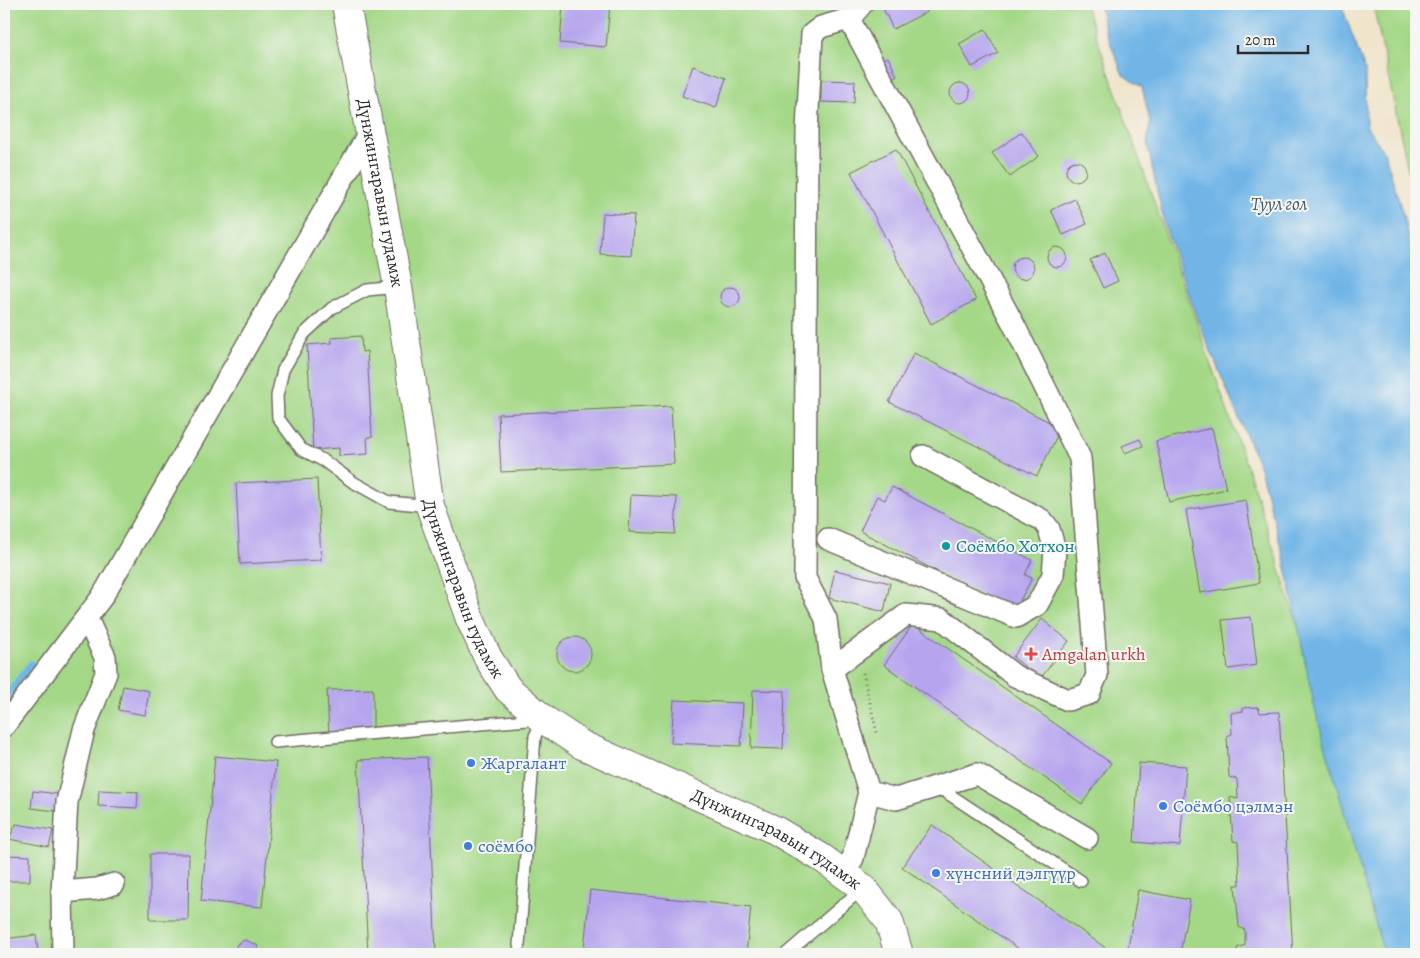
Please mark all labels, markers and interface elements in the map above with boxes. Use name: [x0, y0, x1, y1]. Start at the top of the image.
scale bar: [1238, 22, 1308, 54]
text: 20 m: [1245, 30, 1276, 50]
street label: Дүнжингаравын гудамж: [352, 97, 410, 290]
water label: Туул гол: [1251, 191, 1308, 217]
street label: Дүнжингаравын гудамж: [417, 498, 510, 683]
place label: Соёмбо Хотхон: [956, 534, 1075, 558]
marker: Соёмбо Хотхон: [940, 540, 952, 552]
place label: Amgalan urkh: [1041, 642, 1146, 666]
marker: Amgalan urkh: [1024, 647, 1038, 661]
place label: Жаргалант: [481, 751, 567, 775]
marker: Жаргалант: [465, 757, 477, 769]
street label: Дүнжингаравын гудамж: [687, 783, 867, 895]
place label: Соёмбо цэлмэн: [1173, 794, 1293, 818]
marker: Соёмбо цэлмэн: [1157, 800, 1169, 812]
place label: соёмбо: [478, 834, 533, 858]
marker: соёмбо: [462, 840, 474, 852]
place label: хүнсний дэлгүүр: [946, 861, 1076, 885]
marker: хүнсний дэлгүүр: [930, 867, 942, 879]

